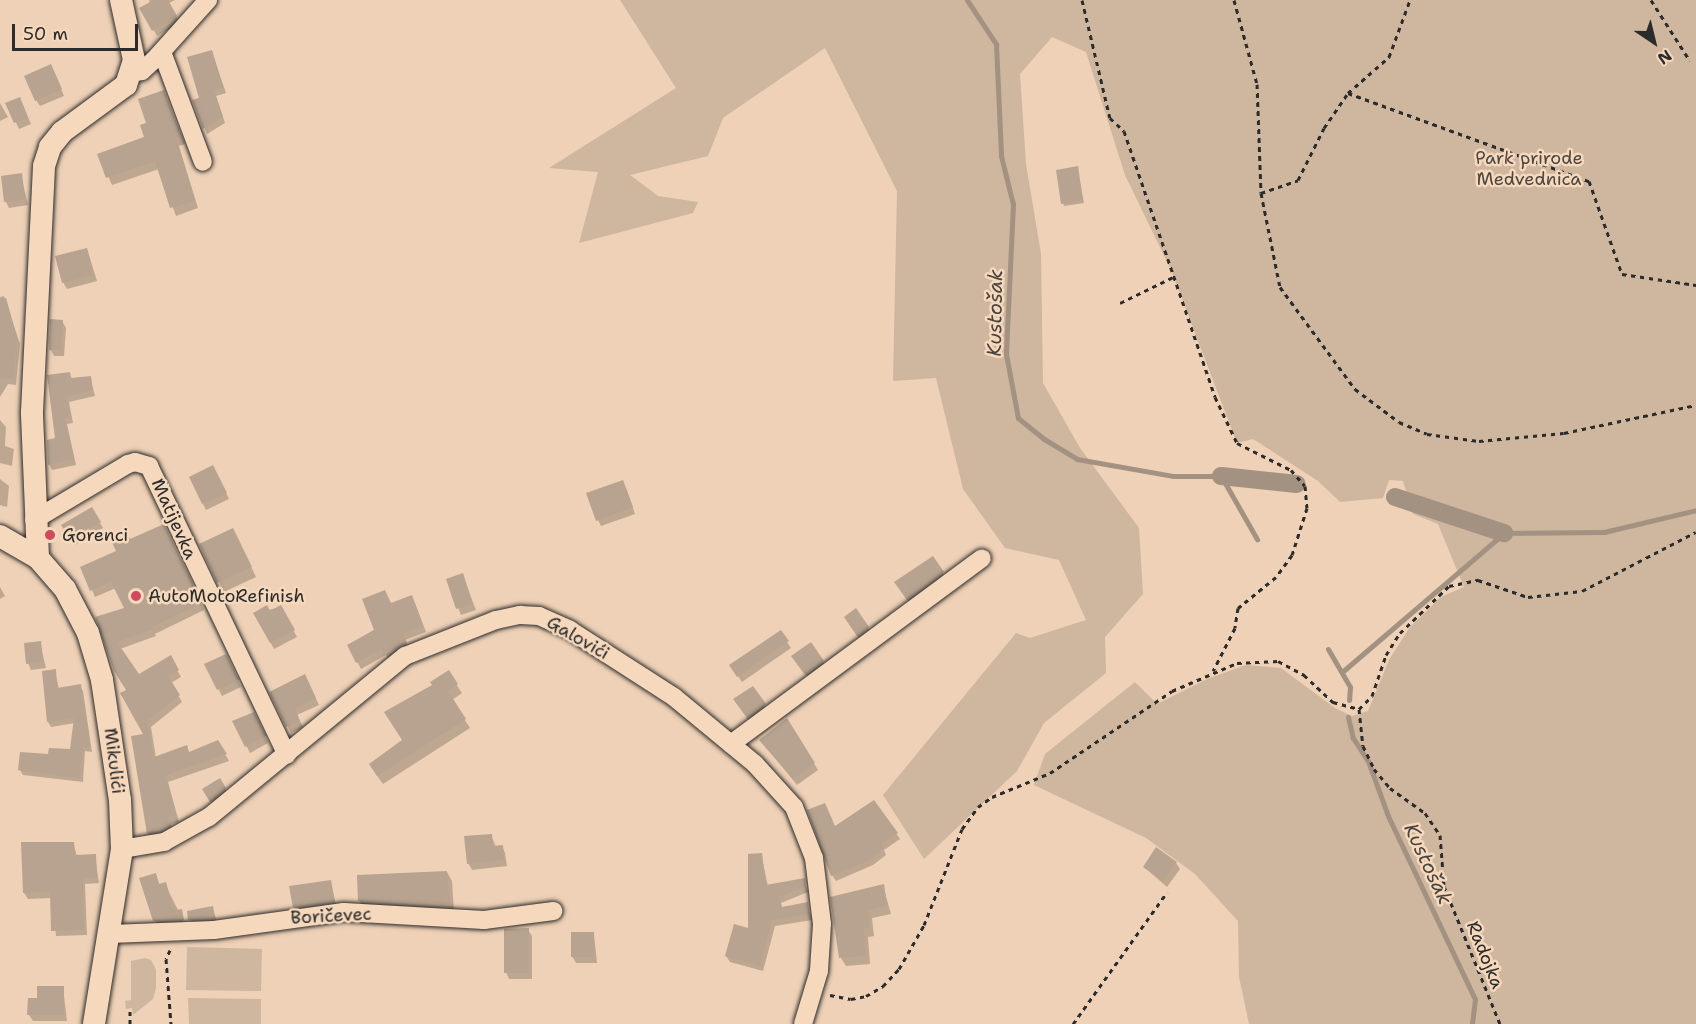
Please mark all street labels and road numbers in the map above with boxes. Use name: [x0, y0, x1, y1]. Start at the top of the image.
street label: Matijevka: [147, 475, 201, 563]
street label: Galovići: [543, 611, 613, 665]
street label: Mikulići: [99, 727, 129, 795]
street label: Boričevec: [290, 903, 372, 929]
street label: Radojka: [1462, 918, 1508, 992]

